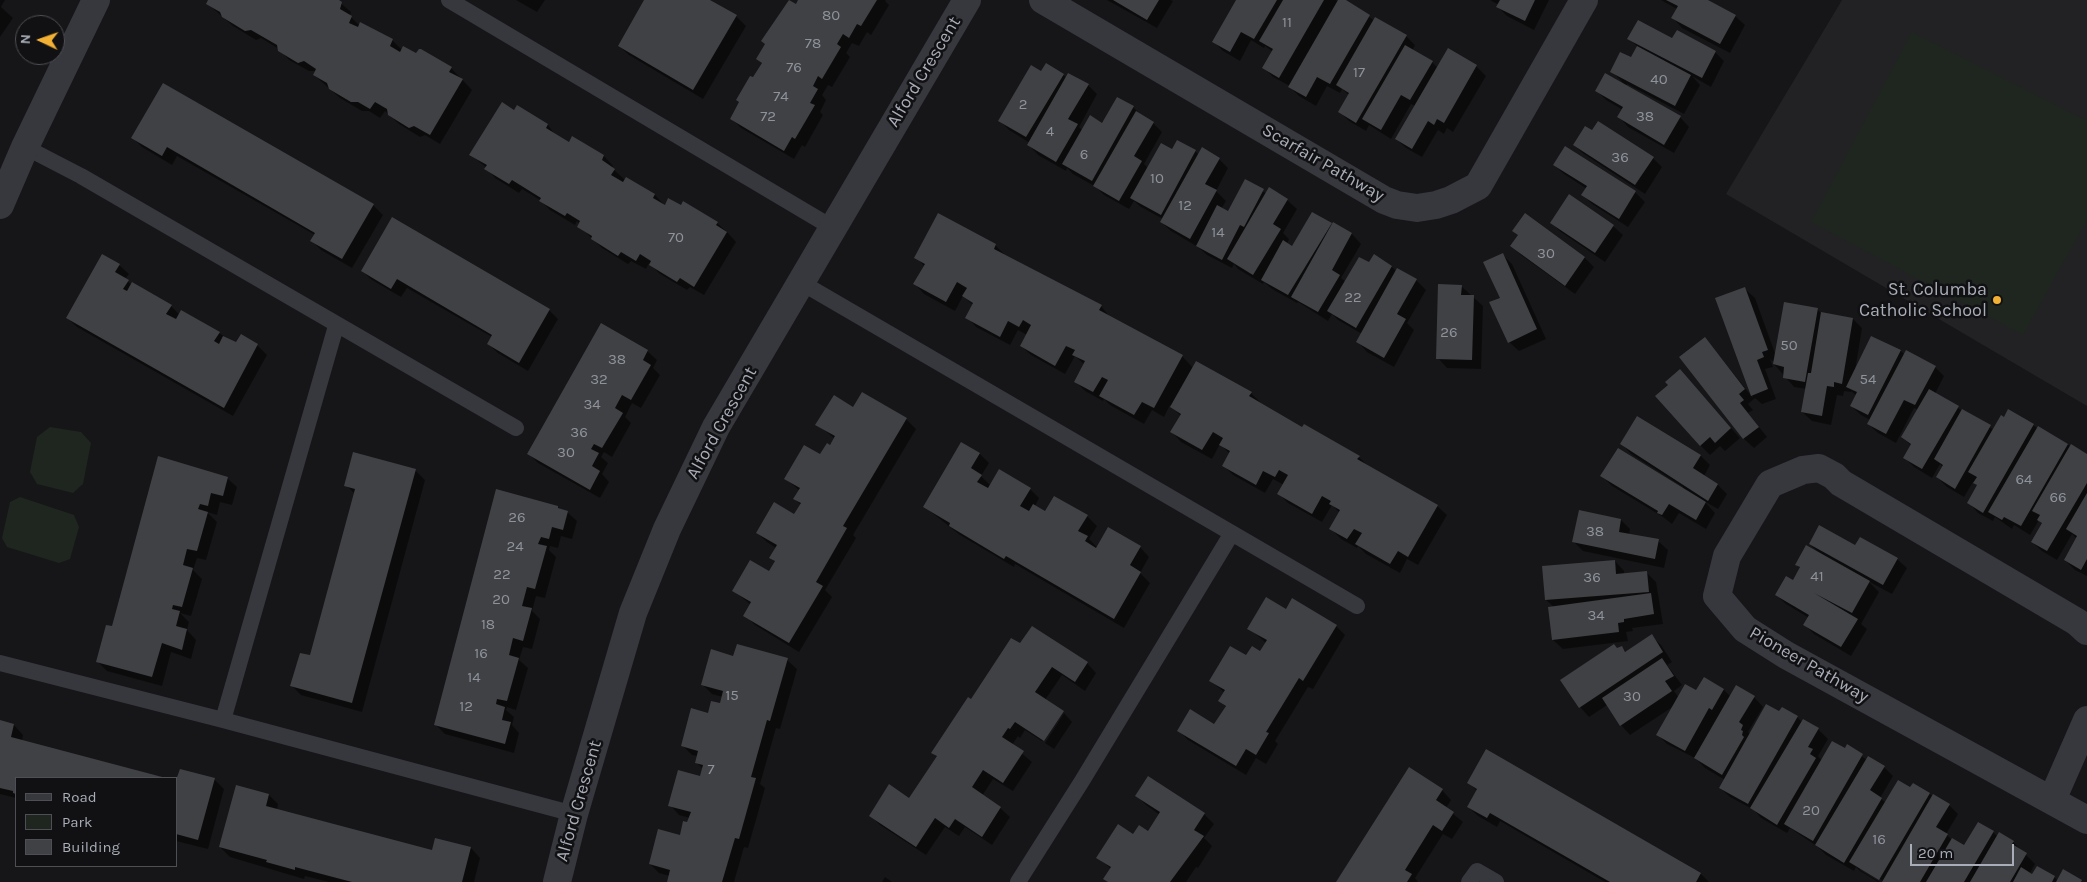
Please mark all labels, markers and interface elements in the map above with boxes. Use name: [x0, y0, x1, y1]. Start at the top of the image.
house number: 80: [822, 7, 840, 25]
street label: Alford Crescent: [882, 13, 966, 131]
house number: 11: [1282, 14, 1292, 32]
north arrow: [15, 15, 65, 65]
text: N: [17, 34, 34, 45]
house number: 78: [805, 35, 821, 53]
house number: 76: [786, 59, 802, 77]
house number: 17: [1353, 64, 1365, 82]
house number: 40: [1650, 71, 1668, 89]
house number: 74: [773, 88, 789, 106]
house number: 2: [1019, 96, 1027, 114]
house number: 72: [760, 108, 776, 126]
house number: 38: [1636, 108, 1654, 126]
street label: Scarfair Pathway: [1258, 119, 1388, 207]
house number: 4: [1046, 123, 1054, 141]
house number: 6: [1080, 146, 1088, 164]
house number: 36: [1611, 149, 1629, 167]
house number: 10: [1150, 170, 1164, 188]
house number: 12: [1178, 197, 1192, 215]
house number: 14: [1211, 224, 1225, 242]
house number: 70: [668, 229, 684, 247]
house number: 30: [1537, 245, 1555, 263]
place label: St. Columba Catholic School: [1859, 279, 1987, 322]
house number: 22: [1344, 289, 1362, 307]
marker: St. Columba Catholic School: [1991, 294, 2003, 306]
house number: 26: [1440, 324, 1458, 342]
house number: 50: [1780, 337, 1798, 355]
house number: 38: [608, 351, 626, 369]
street label: Alford Crescent: [682, 363, 762, 483]
house number: 32: [590, 371, 608, 389]
house number: 54: [1860, 371, 1876, 389]
house number: 34: [583, 396, 601, 414]
house number: 36: [570, 424, 588, 442]
house number: 30: [557, 444, 575, 462]
house number: 64: [2016, 471, 2032, 489]
house number: 66: [2049, 489, 2067, 507]
house number: 26: [508, 509, 526, 527]
house number: 38: [1586, 523, 1604, 541]
house number: 24: [506, 538, 524, 556]
house number: 22: [493, 566, 511, 584]
house number: 41: [1810, 568, 1824, 586]
house number: 36: [1583, 569, 1601, 587]
house number: 20: [492, 591, 510, 609]
house number: 34: [1587, 607, 1605, 625]
house number: 18: [481, 616, 495, 634]
street label: Pioneer Pathway: [1746, 622, 1872, 708]
house number: 16: [474, 645, 488, 663]
house number: 14: [467, 669, 481, 687]
house number: 15: [725, 687, 739, 705]
house number: 30: [1623, 688, 1641, 706]
house number: 12: [459, 698, 473, 716]
street label: Alford Crescent: [551, 738, 607, 864]
house number: 7: [707, 761, 715, 779]
legend: [15, 777, 178, 867]
text: Road: [62, 788, 97, 806]
house number: 20: [1802, 802, 1820, 820]
text: Park: [62, 813, 92, 831]
house number: 16: [1872, 831, 1886, 849]
scale bar: [1912, 834, 2016, 866]
text: Building: [62, 838, 120, 856]
text: 20 m: [1918, 844, 1953, 862]

